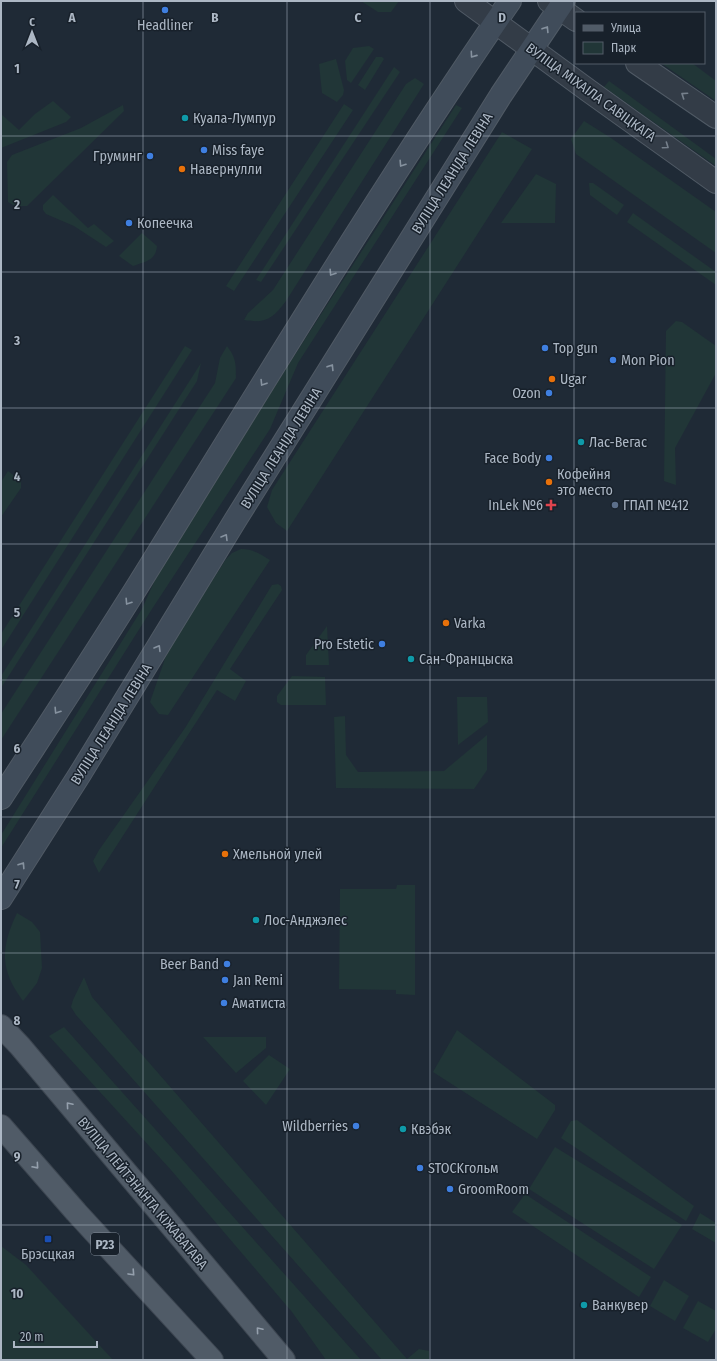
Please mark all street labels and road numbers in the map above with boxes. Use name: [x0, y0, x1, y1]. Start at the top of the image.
street label: ВУЛІЦА МІХАІЛА САВІЦКАГА: [522, 39, 660, 146]
street label: ВУЛІЦА ЛЕАНІДА ЛЕВІНА: [408, 109, 497, 237]
street label: ВУЛІЦА ЛЕАНІДА ЛЕВІНА: [237, 384, 326, 512]
street label: ВУЛІЦА ЛЕАНІДА ЛЕВІНА: [67, 660, 156, 788]
street label: ВУЛІЦА ЛЕЙТЭНАНТА КІЖАВАТАВА: [74, 1114, 212, 1273]
road number: Р23: [91, 1233, 119, 1255]

